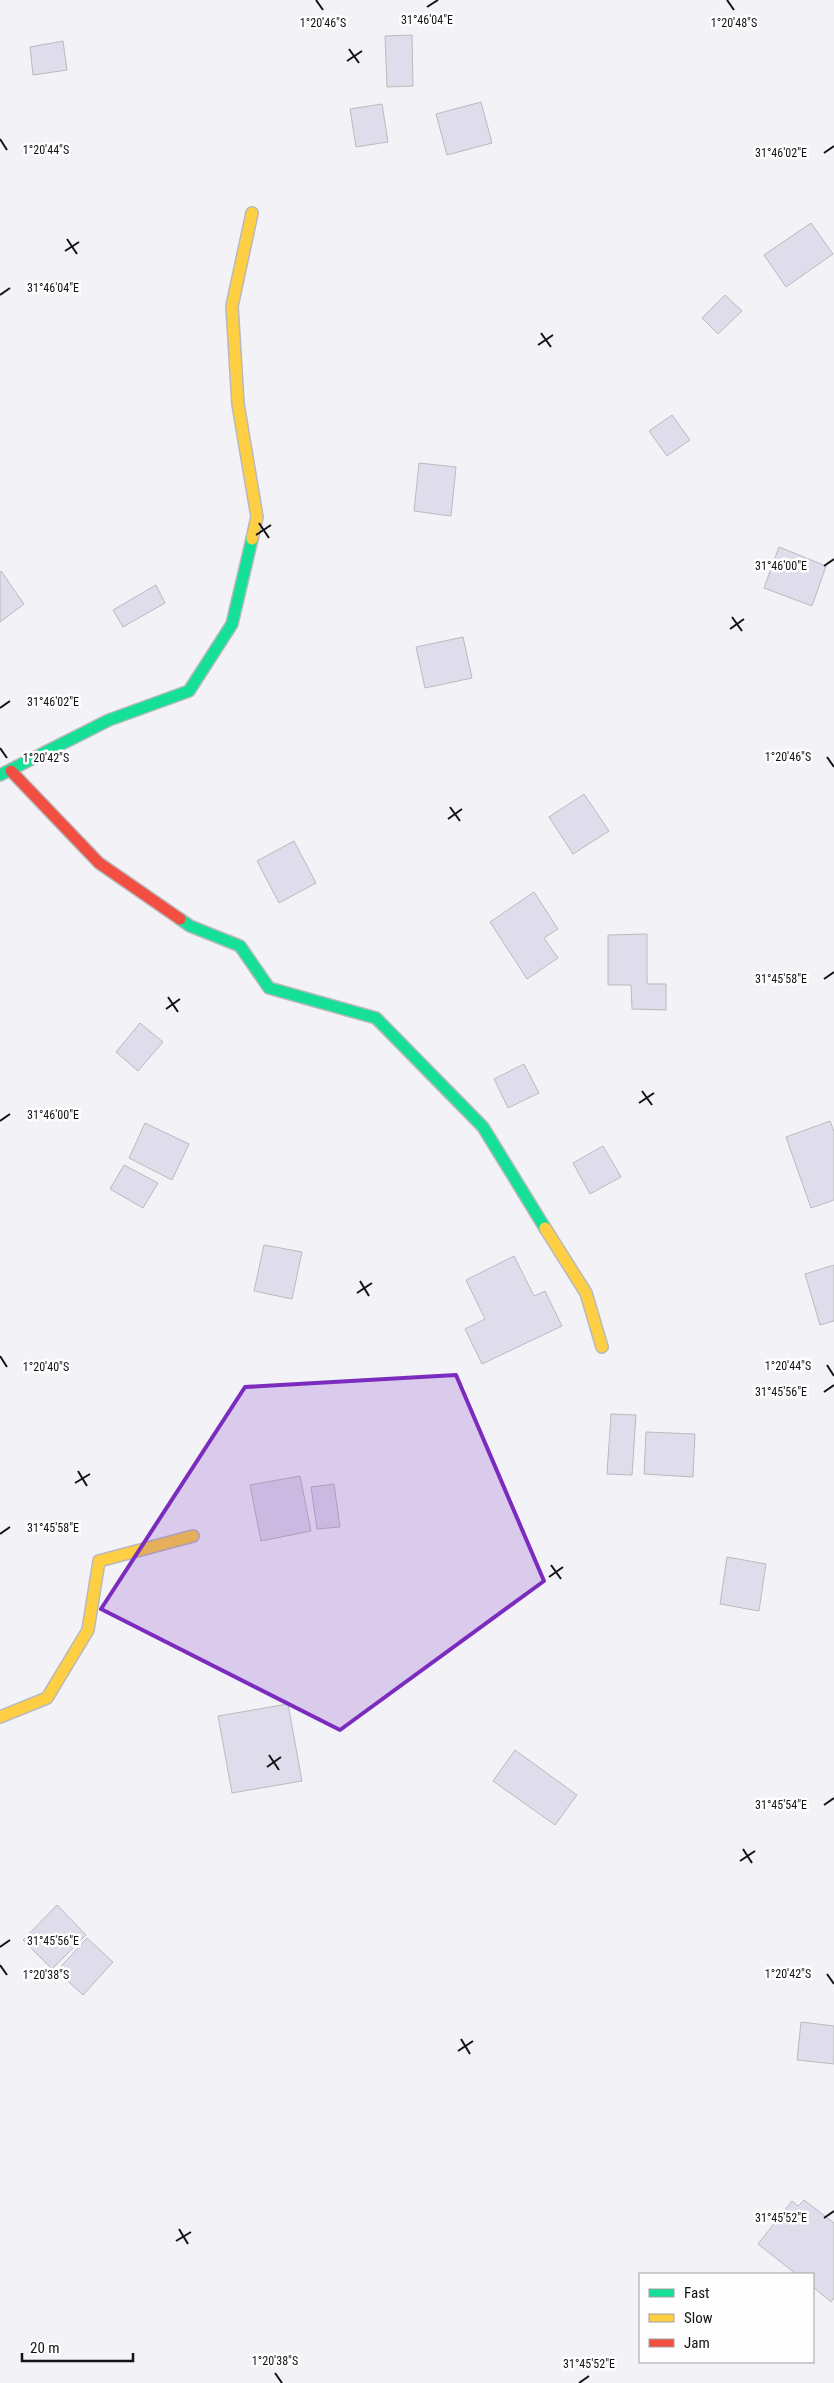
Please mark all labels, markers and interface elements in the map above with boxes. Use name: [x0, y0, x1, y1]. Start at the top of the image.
text: 31°46'04"E: [401, 13, 453, 27]
text: 1°20'46"S: [300, 16, 346, 30]
text: 1°20'48"S: [711, 16, 757, 30]
text: 1°20'44"S: [23, 143, 69, 157]
text: 31°46'02"E: [755, 146, 807, 160]
text: 31°46'04"E: [27, 281, 79, 295]
text: 31°46'00"E: [755, 559, 807, 573]
text: 31°46'02"E: [27, 695, 79, 709]
text: 1°20'46"S: [765, 750, 811, 764]
text: 1°20'42"S: [23, 751, 69, 765]
text: 31°45'58"E: [755, 972, 807, 986]
text: 31°46'00"E: [27, 1108, 79, 1122]
text: 1°20'44"S: [765, 1359, 811, 1373]
text: 1°20'40"S: [23, 1360, 69, 1374]
text: 31°45'56"E: [755, 1385, 807, 1399]
text: 31°45'58"E: [27, 1521, 79, 1535]
text: 31°45'54"E: [755, 1798, 807, 1812]
text: 31°45'56"E: [27, 1934, 79, 1948]
text: 1°20'42"S: [765, 1967, 811, 1981]
text: 1°20'38"S: [23, 1968, 69, 1982]
text: 31°45'52"E: [755, 2211, 807, 2225]
legend: [639, 2273, 814, 2363]
text: Fast: [684, 2284, 709, 2302]
text: Slow: [684, 2309, 713, 2327]
scale bar: [22, 2330, 134, 2362]
text: Jam: [684, 2334, 710, 2352]
text: 20 m: [30, 2339, 60, 2357]
text: 1°20'38"S: [252, 2354, 298, 2368]
text: 31°45'52"E: [563, 2357, 615, 2371]

